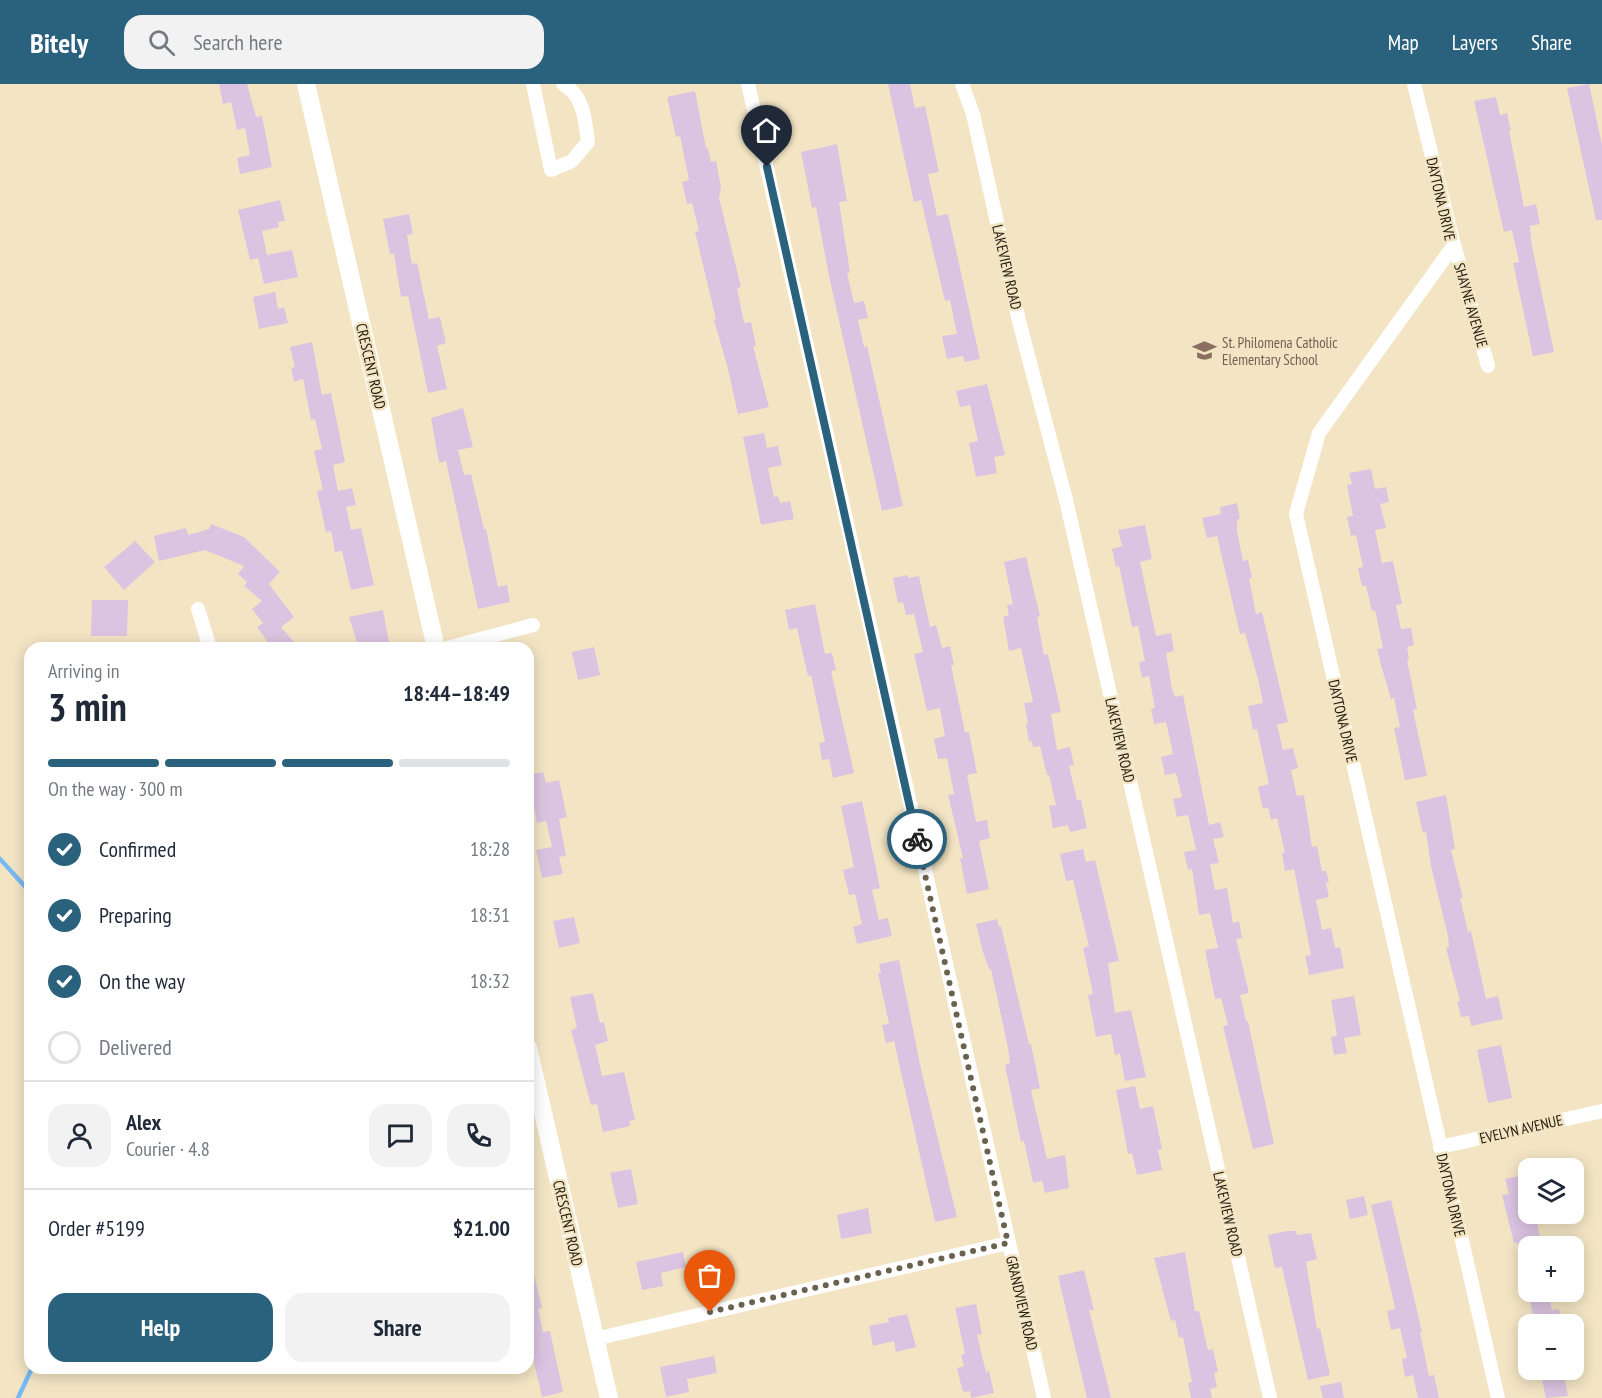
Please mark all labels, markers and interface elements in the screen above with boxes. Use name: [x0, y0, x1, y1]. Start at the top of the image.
search box: [124, 15, 544, 69]
text: Bitely: [30, 24, 88, 61]
icon: search: [145, 26, 178, 59]
text: Search here: [193, 28, 283, 56]
text: Map: [1388, 29, 1419, 56]
text: Layers: [1452, 29, 1498, 56]
text: Share: [1531, 29, 1572, 56]
pin: [741, 105, 792, 167]
icon: home: [750, 114, 783, 147]
street label: DAYTONA DRIVE: [1422, 156, 1460, 242]
street label: LAKEVIEW ROAD: [988, 223, 1026, 312]
street label: SHAYNE AVENUE: [1450, 261, 1492, 349]
street label: CRESCENT ROAD: [352, 321, 390, 411]
place label: St. Philomena Catholic Elementary School: [1222, 333, 1338, 369]
school or university icon: St. Philomena Catholic Elementary School: [1191, 338, 1217, 364]
text: Arriving in: [48, 658, 120, 684]
street label: DAYTONA DRIVE: [1324, 678, 1362, 764]
text: 18:44–18:49: [403, 679, 510, 707]
text: 3 min: [48, 681, 127, 732]
street label: LAKEVIEW ROAD: [1101, 696, 1139, 785]
text: On the way · 300 m: [48, 776, 183, 802]
courier: [887, 809, 947, 869]
icon: bike: [901, 823, 934, 856]
icon: check: [48, 833, 81, 866]
text: Confirmed: [99, 835, 176, 863]
text: 18:28: [470, 836, 510, 862]
icon: check: [48, 899, 81, 932]
text: Preparing: [99, 901, 172, 929]
text: 18:31: [470, 902, 510, 928]
icon: check: [48, 965, 81, 998]
text: On the way: [99, 967, 185, 995]
text: 18:32: [470, 968, 510, 994]
text: Delivered: [99, 1033, 172, 1061]
button: person: [48, 1104, 111, 1167]
button: chat: [369, 1104, 432, 1167]
button: phone: [447, 1104, 510, 1167]
text: Alex: [126, 1108, 161, 1136]
street label: EVELYN AVENUE: [1478, 1110, 1564, 1148]
text: Courier · 4.8: [126, 1136, 210, 1162]
street label: DAYTONA DRIVE: [1432, 1152, 1470, 1238]
map controls: [1518, 1158, 1584, 1380]
button: layers: [1518, 1158, 1584, 1224]
street label: LAKEVIEW ROAD: [1209, 1170, 1247, 1259]
street label: CRESCENT ROAD: [549, 1178, 587, 1268]
text: Order #5199: [48, 1214, 145, 1242]
text: $21.00: [453, 1214, 510, 1242]
button: +: [1518, 1236, 1584, 1302]
pin: [684, 1250, 735, 1312]
street label: GRANDVIEW ROAD: [1002, 1254, 1042, 1352]
icon: bag: [693, 1259, 726, 1292]
button: Help: [48, 1293, 273, 1362]
button: Share: [285, 1293, 510, 1362]
button: −: [1518, 1314, 1584, 1380]

